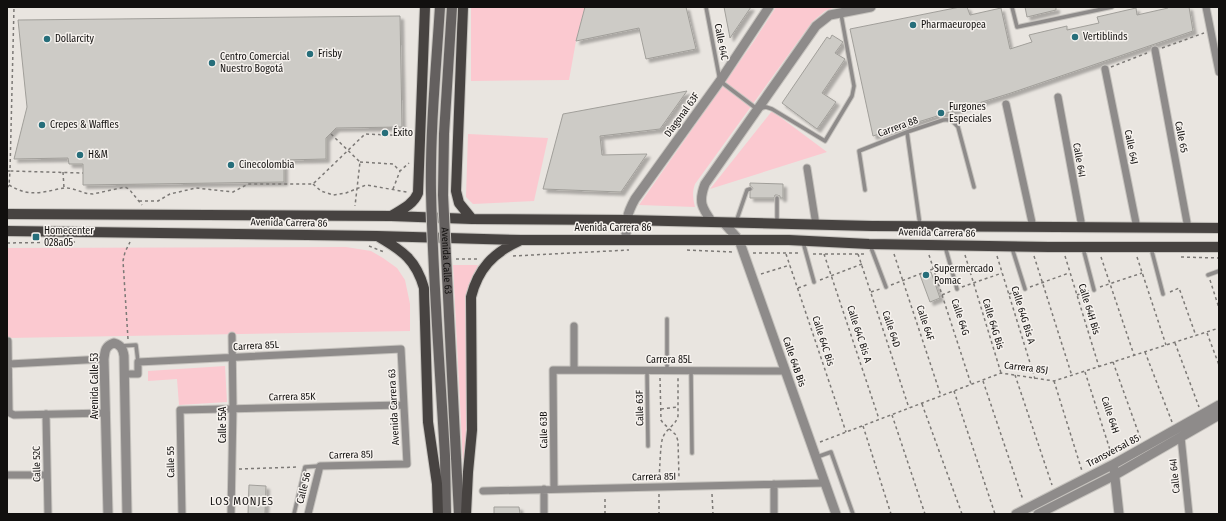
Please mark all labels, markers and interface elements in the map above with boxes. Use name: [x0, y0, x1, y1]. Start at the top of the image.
place label: Pharmaeuropea: [921, 19, 986, 31]
marker: Pharmaeuropea: [908, 20, 918, 30]
street label: Calle 64C: [712, 23, 730, 61]
place label: Vertiblinds: [1083, 31, 1127, 43]
marker: Vertiblinds: [1070, 32, 1080, 42]
place label: Dollarcity: [55, 33, 94, 45]
marker: Dollarcity: [42, 34, 52, 44]
place label: Frisby: [318, 48, 343, 60]
marker: Frisby: [305, 49, 315, 59]
place label: Centro Comercial Nuestro Bogotá: [220, 51, 290, 75]
marker: Centro Comercial Nuestro Bogotá: [207, 58, 217, 68]
street label: Diagonal 63F: [662, 90, 702, 139]
place label: Furgones Especiales: [949, 101, 992, 125]
marker: Furgones Especiales: [936, 108, 946, 118]
street label: Carrera 88: [876, 114, 920, 140]
place label: Crepes & Waffles: [50, 119, 119, 131]
marker: Crepes & Waffles: [37, 120, 47, 130]
street label: Calle 65: [1172, 120, 1190, 154]
place label: Éxito: [393, 125, 413, 139]
marker: Éxito: [380, 128, 390, 138]
street label: Calle 64J: [1122, 129, 1140, 165]
street label: Calle 64I: [1070, 142, 1088, 178]
place label: H&M: [88, 149, 108, 161]
marker: H&M: [75, 150, 85, 160]
place label: Cinecolombia: [239, 159, 295, 171]
marker: Cinecolombia: [226, 160, 236, 170]
street label: Avenida Carrera 86: [250, 216, 328, 230]
street label: Avenida Carrera 86: [575, 222, 651, 234]
place label: Homecenter 028a05: [44, 225, 94, 249]
street label: Avenida Carrera 86: [898, 226, 976, 240]
street label: Avenida Calle 63: [439, 227, 454, 295]
marker: Homecenter 028a05: [31, 232, 41, 242]
place label: Supermercado Pomac: [934, 263, 993, 287]
marker: Supermercado Pomac: [921, 270, 931, 280]
street label: Calle 64H Bis: [1076, 282, 1102, 336]
street label: Calle 64G Bis A: [1008, 285, 1038, 346]
street label: Calle 64G: [948, 297, 972, 337]
street label: Calle 64G Bis: [980, 297, 1006, 351]
street label: Calle 64C Bis A: [844, 304, 874, 365]
street label: Calle 64F: [914, 304, 937, 343]
street label: Calle 64D: [879, 309, 903, 349]
street label: Calle 64C Bis: [809, 315, 837, 367]
street label: Calle 64B Bis: [780, 335, 808, 389]
street label: Carrera 85L: [233, 339, 280, 353]
street label: Avenida Calle 53: [89, 352, 101, 419]
street label: Carrera 85L: [646, 354, 693, 366]
street label: Carrera 85J: [1003, 359, 1049, 377]
street label: Avenida Carrera 63: [386, 368, 402, 445]
street label: Calle 63F: [634, 389, 646, 426]
street label: Carrera 85K: [268, 391, 316, 403]
street label: Calle 64H: [1098, 395, 1122, 435]
street label: Calle 55A: [217, 406, 229, 443]
street label: Calle 63B: [538, 411, 550, 449]
street label: Transversal 85: [1085, 432, 1142, 470]
street label: Calle 52C: [31, 446, 43, 482]
street label: Calle 55: [165, 446, 177, 478]
street label: Carrera 85J: [329, 448, 373, 462]
street label: Calle 64I: [1167, 458, 1183, 494]
street label: Calle 56: [294, 471, 314, 505]
street label: Carrera 85I: [632, 471, 676, 483]
district label: LOS MONJES: [210, 495, 274, 508]

